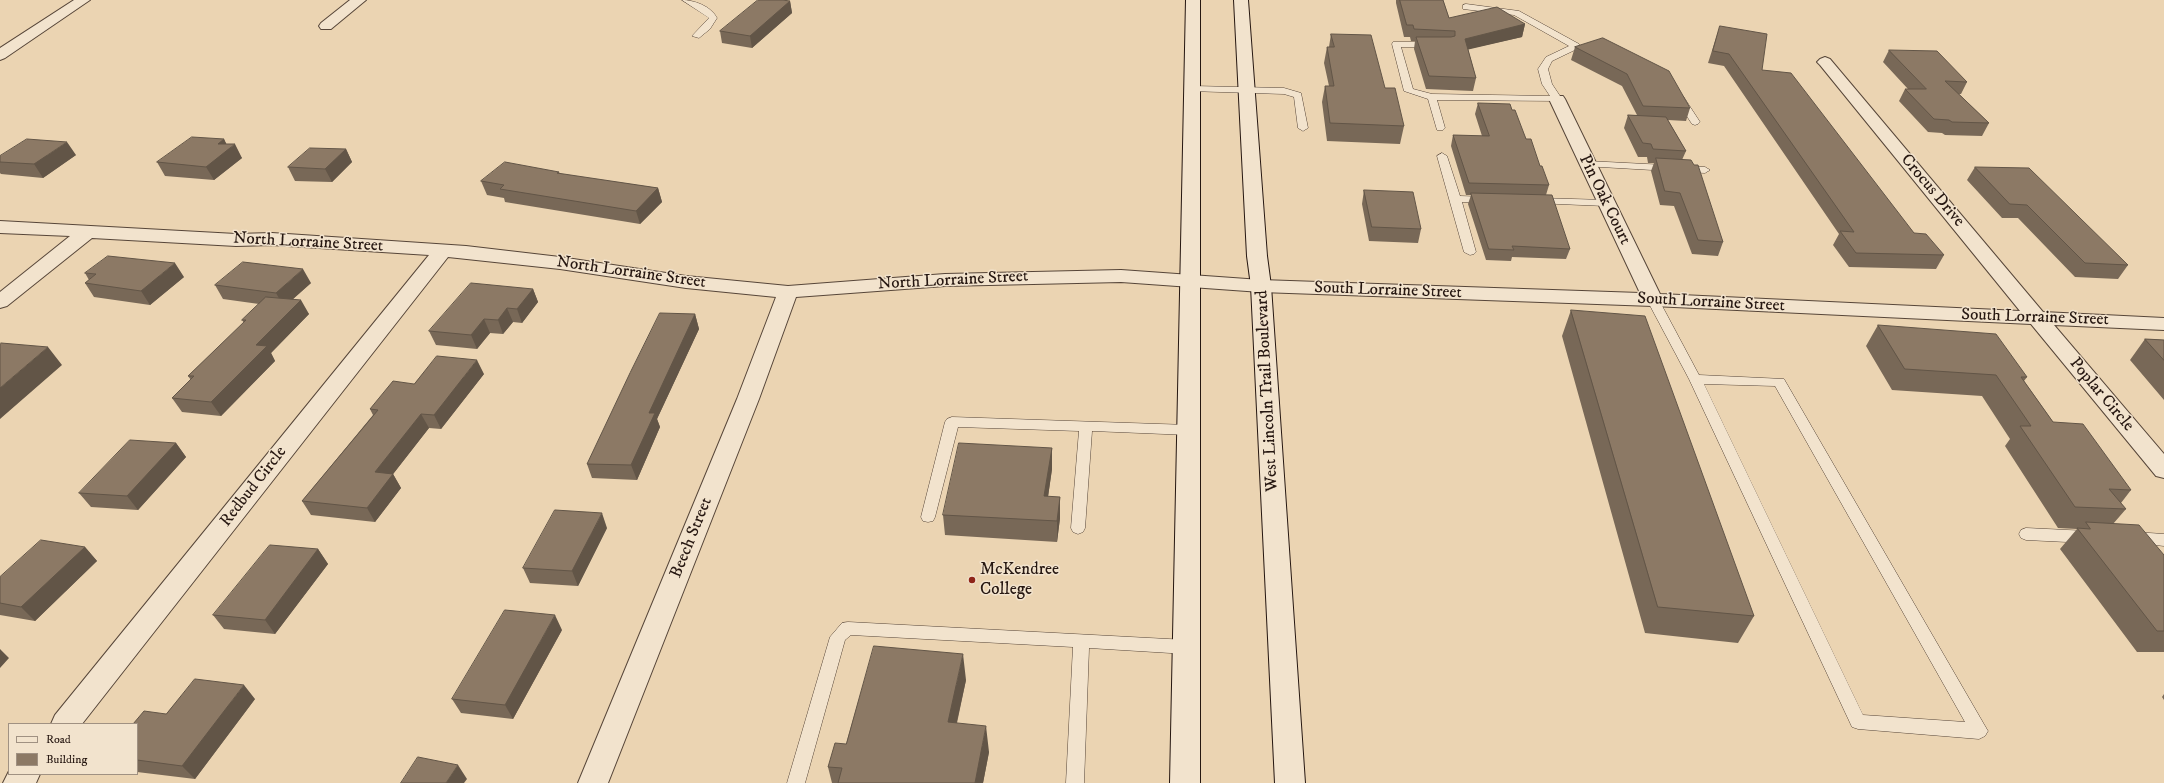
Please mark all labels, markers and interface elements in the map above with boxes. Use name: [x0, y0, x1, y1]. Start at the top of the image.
street label: Crocus Drive: [1896, 151, 1968, 231]
street label: Pin Oak Court: [1573, 152, 1635, 248]
street label: North Lorraine Street: [232, 229, 384, 257]
street label: North Lorraine Street: [555, 252, 707, 294]
street label: North Lorraine Street: [877, 267, 1029, 295]
street label: South Lorraine Street: [1314, 278, 1462, 304]
street label: South Lorraine Street: [1637, 289, 1785, 317]
street label: West Lincoln Trail Boulevard: [1253, 290, 1283, 492]
street label: South Lorraine Street: [1961, 305, 2109, 331]
street label: Poplar Circle: [2064, 354, 2138, 436]
street label: Redbud Circle: [216, 443, 292, 531]
street label: Beech Street: [667, 495, 717, 581]
place label: McKendree College: [980, 560, 1059, 600]
marker: McKendree College: [967, 575, 977, 585]
legend: [8, 723, 138, 775]
text: Road: [46, 732, 71, 747]
text: Building: [46, 752, 87, 767]

